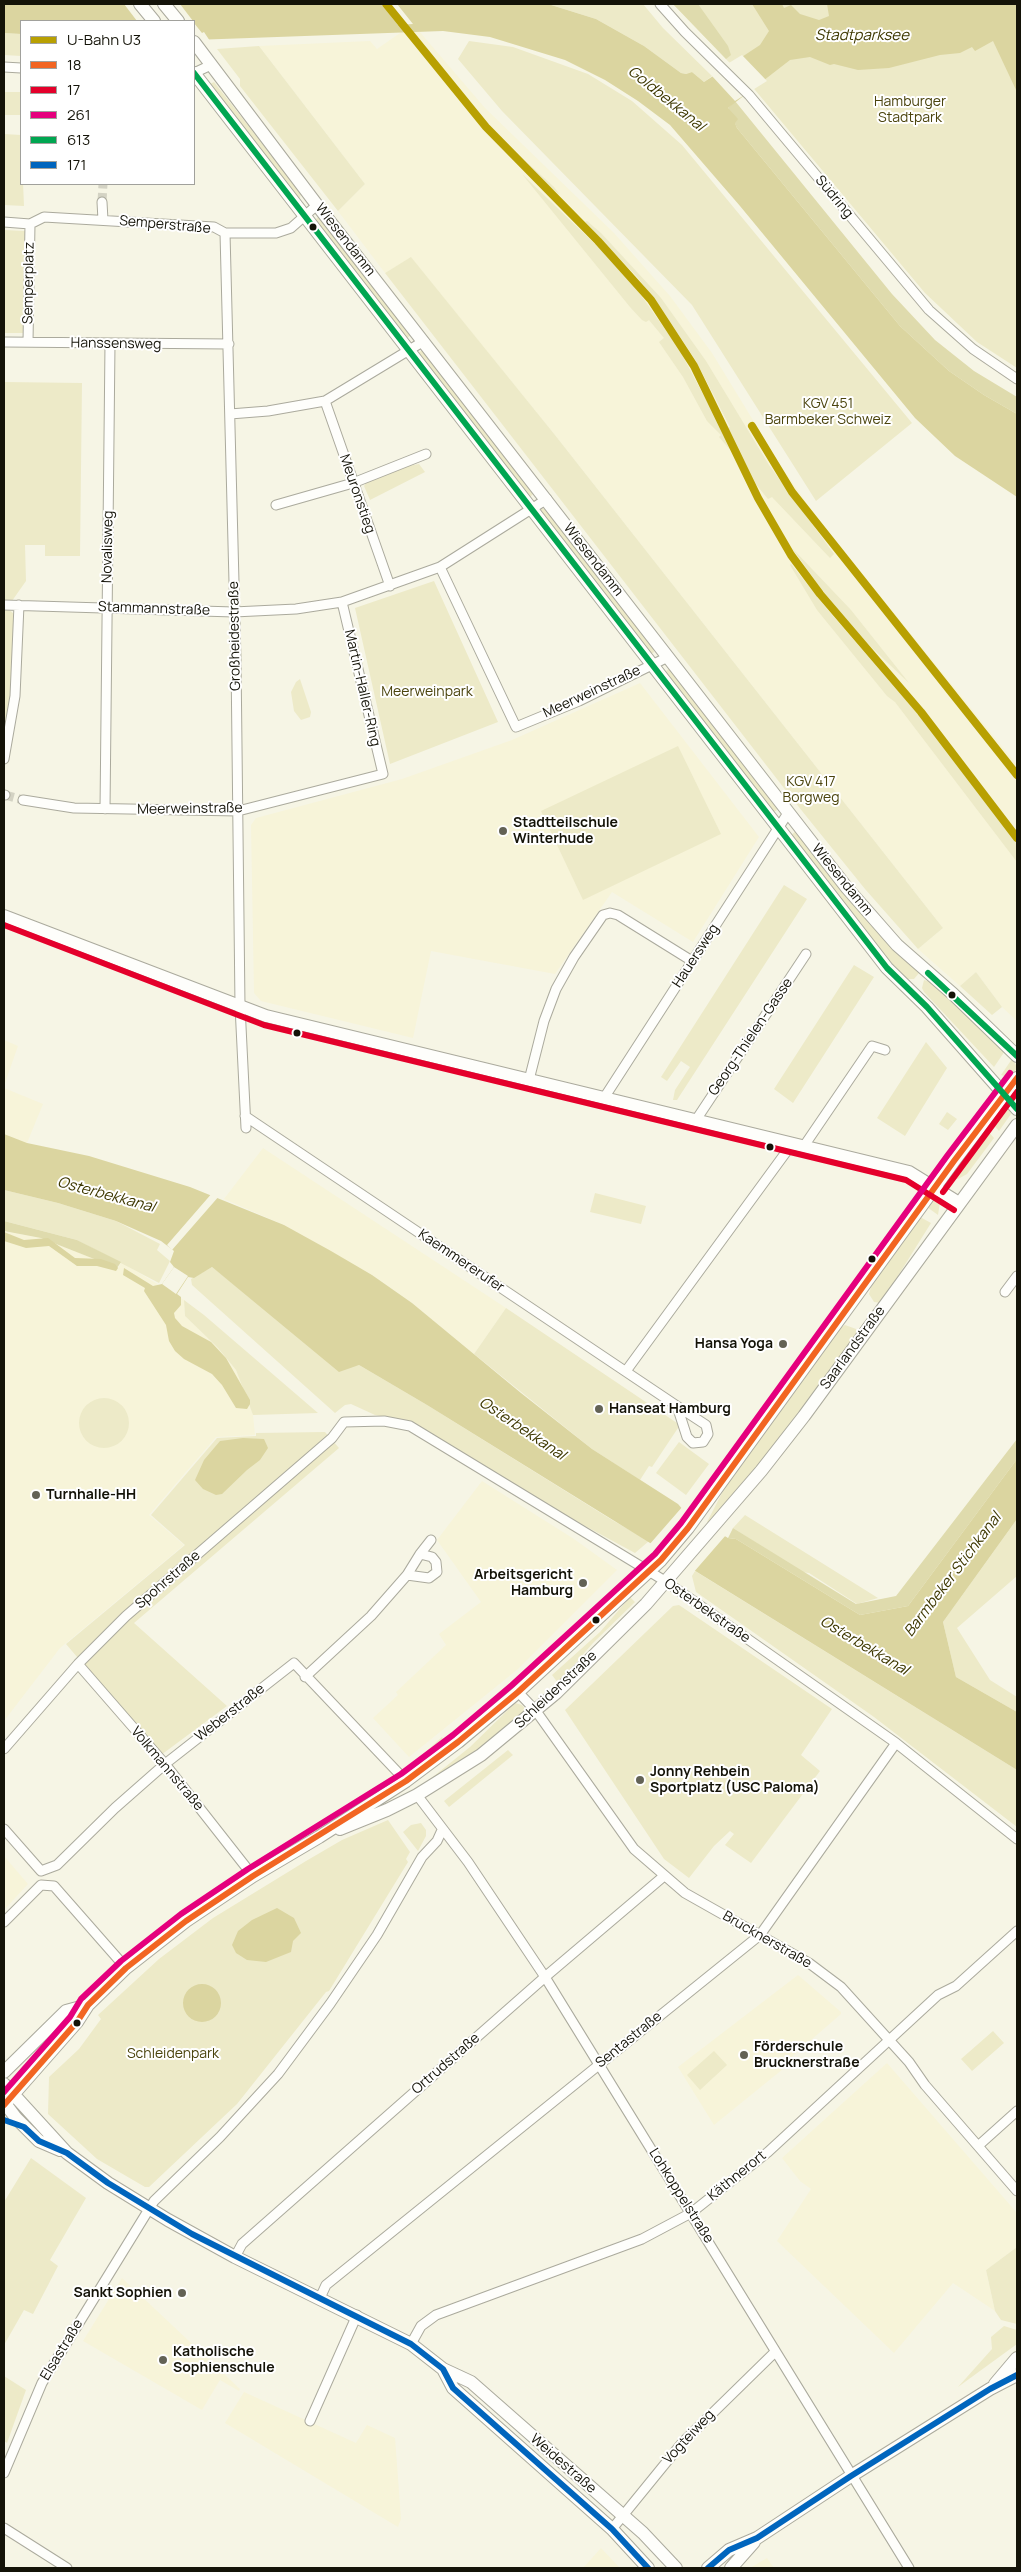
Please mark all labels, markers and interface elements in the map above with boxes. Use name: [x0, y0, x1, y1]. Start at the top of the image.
legend: [20, 20, 195, 185]
water label: Stadtparksee: [815, 27, 909, 45]
text: U-Bahn U3: [67, 29, 141, 50]
text: 18: [67, 54, 82, 75]
water label: Goldbekkanal: [624, 63, 708, 135]
text: 17: [67, 79, 80, 100]
park label: Hamburger Stadtpark: [874, 94, 946, 126]
text: 261: [67, 104, 90, 125]
text: 613: [67, 129, 90, 150]
text: 171: [67, 154, 86, 175]
street label: Südring: [811, 172, 857, 222]
street label: Wiesendamm: [311, 200, 379, 280]
street label: Semperstraße: [119, 213, 211, 237]
unlabelled marker: [308, 222, 318, 232]
street label: Semperplatz: [20, 242, 38, 324]
street label: Hanssensweg: [71, 335, 161, 353]
park label: KGV 451 Barmbeker Schweiz: [765, 396, 891, 428]
street label: Meuronstieg: [336, 452, 378, 536]
street label: Novalisweg: [99, 511, 117, 583]
street label: Wiesendamm: [559, 520, 627, 600]
street label: Großheidestraße: [226, 581, 244, 691]
street label: Stammannstraße: [98, 599, 210, 619]
street label: Martin-Haller-Ring: [340, 628, 384, 748]
street label: Meerweinstraße: [541, 662, 643, 722]
park label: Meerweinpark: [381, 684, 473, 700]
park label: KGV 417 Borgweg: [783, 774, 839, 806]
street label: Meerweinstraße: [137, 800, 243, 818]
place label: Stadtteilschule Winterhude: [513, 815, 618, 848]
marker: Stadtteilschule Winterhude: [497, 825, 509, 837]
street label: Wiesendamm: [808, 841, 876, 919]
street label: Hauersweg: [669, 921, 723, 991]
street label: Georg-Thielen-Gasse: [705, 975, 797, 1099]
unlabelled marker: [947, 990, 957, 1000]
unlabelled marker: [292, 1028, 302, 1038]
unlabelled marker: [765, 1142, 775, 1152]
water label: Osterbekkanal: [55, 1173, 157, 1217]
street label: Kaemmererufer: [415, 1226, 507, 1296]
unlabelled marker: [867, 1254, 877, 1264]
street label: Saarlandstraße: [817, 1303, 889, 1393]
place label: Hansa Yoga: [695, 1336, 773, 1352]
marker: Hansa Yoga: [777, 1338, 789, 1350]
water label: Osterbekkanal: [475, 1394, 569, 1464]
place label: Hanseat Hamburg: [609, 1401, 731, 1417]
marker: Hanseat Hamburg: [593, 1403, 605, 1415]
place label: Turnhalle-HH: [46, 1487, 136, 1503]
marker: Turnhalle-HH: [30, 1489, 42, 1501]
water label: Barmbeker Stichkanal: [901, 1510, 1005, 1640]
street label: Spohrstraße: [132, 1547, 204, 1613]
place label: Arbeitsgericht Hamburg: [474, 1567, 573, 1600]
street label: Osterbekstraße: [661, 1575, 753, 1647]
marker: Arbeitsgericht Hamburg: [577, 1577, 589, 1589]
water label: Osterbekkanal: [816, 1612, 912, 1680]
unlabelled marker: [591, 1615, 601, 1625]
street label: Schleidenstraße: [511, 1648, 601, 1732]
street label: Weberstraße: [192, 1681, 268, 1745]
street label: Volkmannstraße: [127, 1724, 207, 1814]
place label: Jonny Rehbein Sportplatz (USC Paloma): [650, 1764, 820, 1796]
marker: Jonny Rehbein Sportplatz (USC Paloma): [634, 1774, 646, 1786]
street label: Brucknerstraße: [720, 1908, 814, 1972]
street label: Sentastraße: [592, 2008, 666, 2072]
unlabelled marker: [72, 2018, 82, 2028]
street label: Ortrudstraße: [409, 2030, 483, 2098]
place label: Förderschule Brucknerstraße: [754, 2039, 860, 2072]
park label: Schleidenpark: [127, 2046, 219, 2062]
marker: Förderschule Brucknerstraße: [738, 2049, 750, 2061]
street label: Lohkoppelstraße: [645, 2145, 717, 2247]
street label: Käthnerort: [704, 2147, 770, 2205]
place label: Sankt Sophien: [73, 2285, 172, 2301]
marker: Sankt Sophien: [176, 2287, 188, 2299]
street label: Elsastraße: [37, 2316, 87, 2384]
place label: Katholische Sophienschule: [173, 2344, 275, 2376]
marker: Katholische Sophienschule: [157, 2354, 169, 2366]
street label: Vogteiweg: [660, 2406, 718, 2468]
street label: Weidestraße: [526, 2431, 600, 2497]

